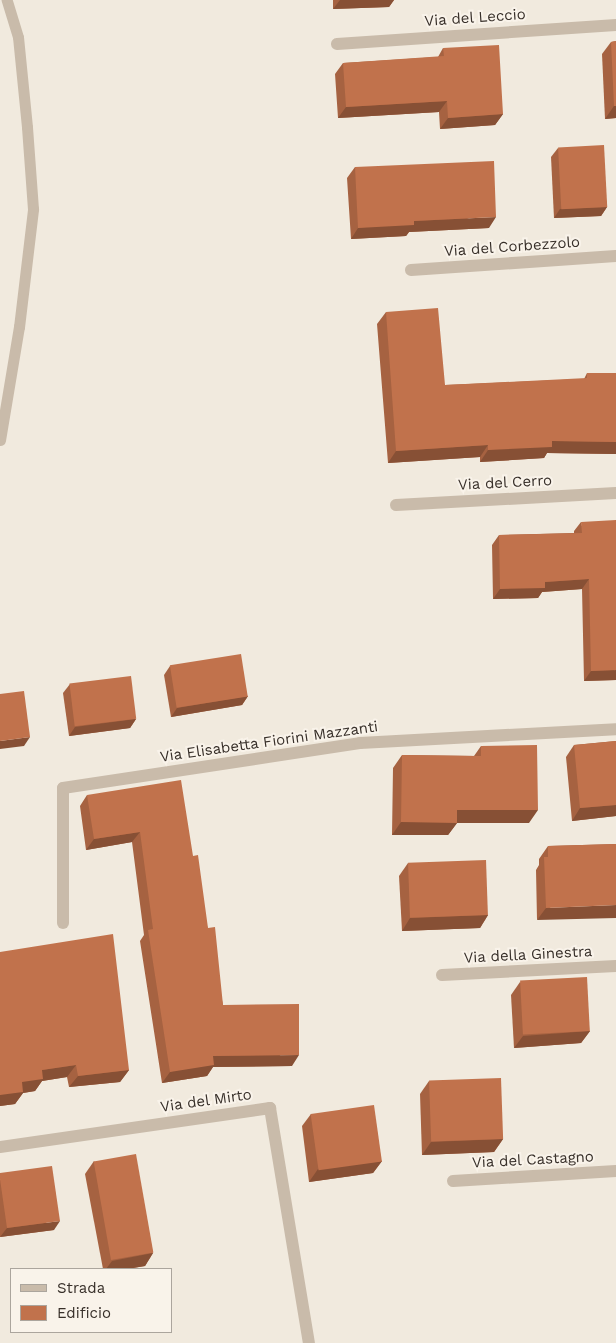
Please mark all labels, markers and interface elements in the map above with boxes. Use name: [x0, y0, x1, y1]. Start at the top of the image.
street label: Via del Leccio: [423, 5, 527, 31]
street label: Via del Corbezzolo: [443, 233, 581, 261]
street label: Via del Cerro: [457, 472, 553, 494]
street label: Via Elisabetta Fiorini Mazzanti: [158, 718, 380, 766]
street label: Via della Ginestra: [463, 943, 593, 967]
street label: Via del Mirto: [159, 1086, 253, 1116]
street label: Via del Castagno: [471, 1148, 595, 1172]
legend: [10, 1268, 172, 1333]
text: Strada: [57, 1279, 105, 1297]
text: Edificio: [57, 1304, 111, 1322]

